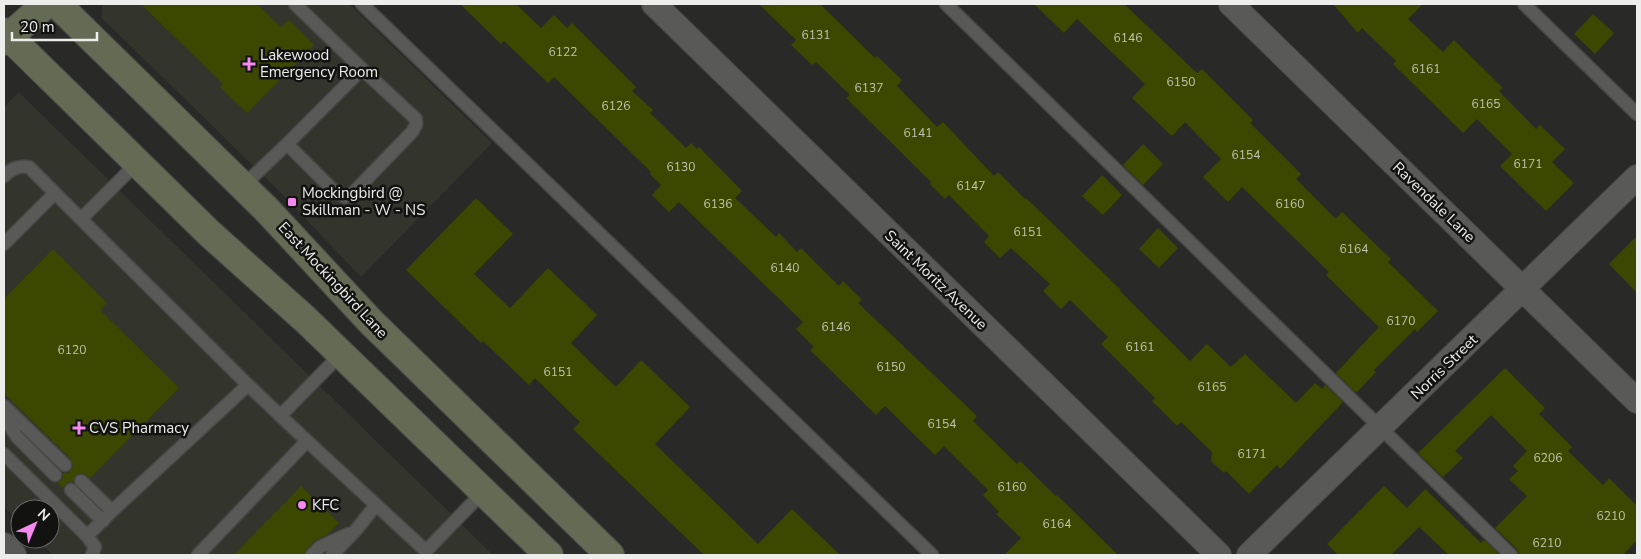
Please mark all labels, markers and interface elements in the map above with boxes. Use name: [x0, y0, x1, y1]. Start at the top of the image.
scale bar: [12, 10, 98, 42]
text: 20 m: [20, 17, 55, 37]
house number: 6131: [802, 27, 830, 43]
house number: 6146: [1114, 30, 1142, 46]
house number: 6122: [549, 44, 577, 60]
place label: Lakewood Emergency Room: [260, 45, 378, 82]
marker: Lakewood Emergency Room: [242, 57, 256, 71]
house number: 6161: [1412, 61, 1440, 77]
house number: 6150: [1167, 74, 1195, 90]
house number: 6137: [855, 80, 883, 96]
house number: 6165: [1472, 96, 1500, 112]
house number: 6126: [602, 98, 630, 114]
house number: 6141: [904, 125, 932, 141]
house number: 6154: [1232, 147, 1260, 163]
house number: 6171: [1514, 156, 1542, 172]
street label: Ravendale Lane: [1388, 157, 1480, 247]
house number: 6130: [667, 159, 695, 175]
house number: 6147: [957, 178, 985, 194]
place label: Mockingbird @ Skillman - W - NS: [302, 183, 425, 220]
marker: Mockingbird @ Skillman - W - NS: [286, 196, 298, 208]
house number: 6136: [704, 196, 732, 212]
house number: 6160: [1276, 196, 1304, 212]
street label: East Mockingbird Lane: [274, 218, 392, 342]
house number: 6151: [1014, 224, 1042, 240]
street label: Saint Moritz Avenue: [880, 226, 992, 334]
house number: 6164: [1340, 241, 1368, 257]
house number: 6140: [771, 260, 799, 276]
house number: 6170: [1387, 313, 1415, 329]
house number: 6146: [822, 319, 850, 335]
street label: Norris Street: [1406, 330, 1482, 404]
house number: 6161: [1126, 339, 1154, 355]
house number: 6120: [58, 342, 86, 358]
house number: 6150: [877, 359, 905, 375]
house number: 6151: [544, 364, 572, 380]
house number: 6165: [1198, 379, 1226, 395]
house number: 6154: [928, 416, 956, 432]
place label: CVS Pharmacy: [89, 418, 189, 438]
marker: CVS Pharmacy: [73, 422, 85, 434]
house number: 6171: [1238, 446, 1266, 462]
house number: 6206: [1534, 450, 1562, 466]
house number: 6160: [998, 479, 1026, 495]
place label: KFC: [312, 495, 339, 515]
north arrow: [10, 499, 60, 549]
marker: KFC: [296, 499, 308, 511]
text: N: [33, 505, 54, 525]
house number: 6210: [1597, 508, 1625, 524]
house number: 6164: [1043, 516, 1071, 532]
house number: 6210: [1533, 535, 1561, 551]

